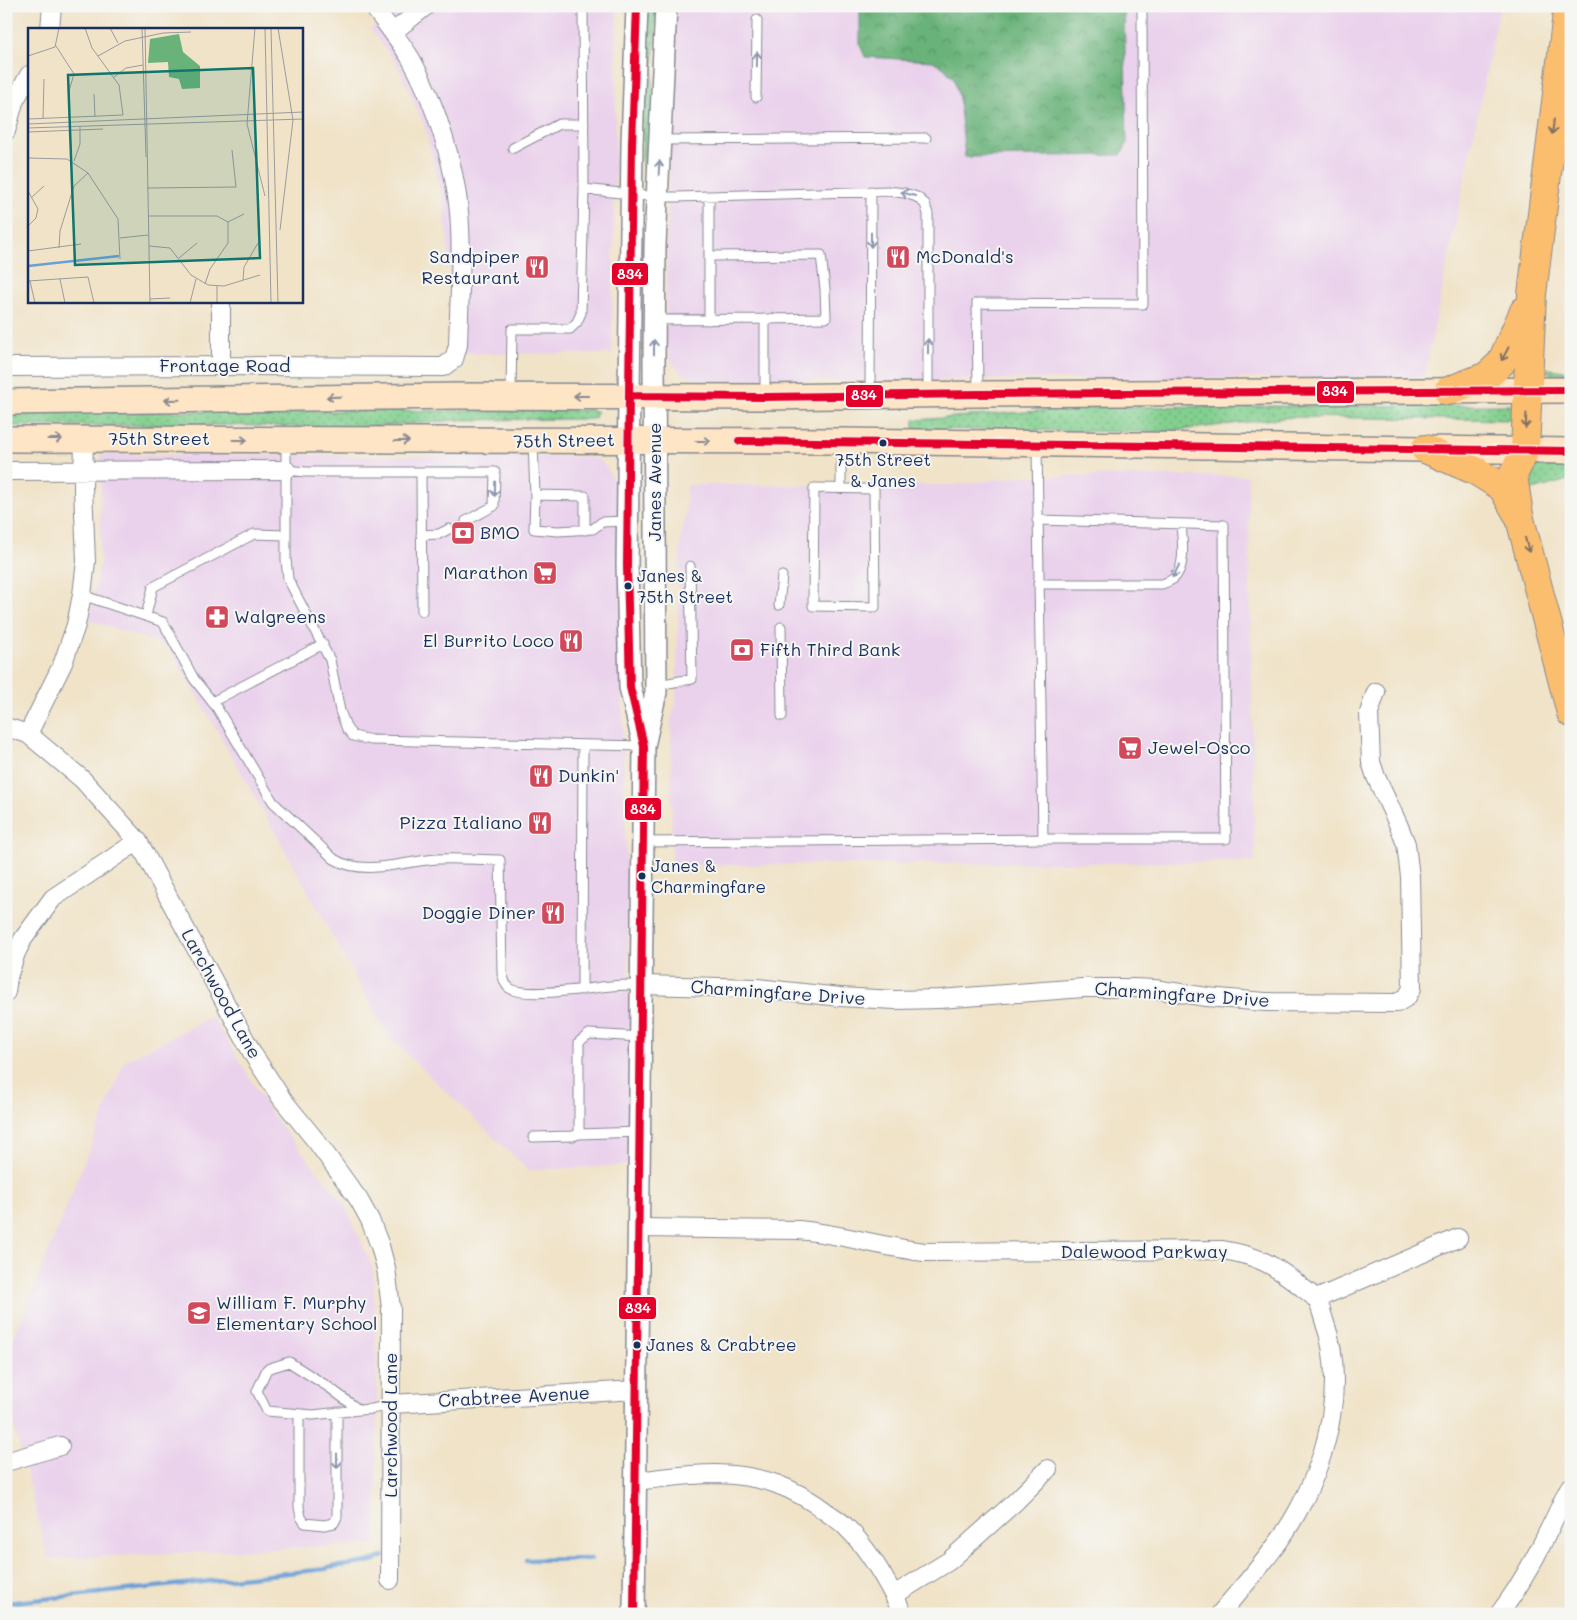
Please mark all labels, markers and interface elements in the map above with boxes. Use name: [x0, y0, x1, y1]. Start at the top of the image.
inset map: [28, 28, 302, 302]
one-way arrow: [752, 51, 762, 67]
one-way arrow: [1547, 119, 1557, 135]
one-way arrow: [654, 160, 663, 176]
one-way arrow: [901, 189, 917, 199]
one-way arrow: [866, 231, 876, 247]
place label: Sandpiper Restaurant: [421, 244, 520, 289]
restaurant icon: McDonald's: [885, 244, 911, 270]
place label: McDonald's: [916, 244, 1014, 268]
restaurant icon: Sandpiper Restaurant: [524, 254, 550, 280]
line badge: 834: [611, 262, 649, 286]
text: 834: [617, 264, 643, 283]
one-way arrow: [923, 338, 933, 354]
one-way arrow: [649, 340, 659, 356]
one-way arrow: [1500, 347, 1510, 362]
street label: Frontage Road: [159, 353, 291, 377]
line badge: 834: [1316, 380, 1355, 404]
text: 834: [1322, 381, 1348, 400]
line badge: 834: [845, 384, 884, 408]
text: 834: [851, 385, 877, 404]
one-way arrow: [573, 391, 589, 401]
one-way arrow: [326, 392, 342, 402]
one-way arrow: [164, 395, 180, 405]
one-way arrow: [1522, 412, 1531, 428]
street label: Janes Avenue: [642, 423, 666, 542]
street label: 75th Street: [108, 426, 210, 450]
street label: 75th Street: [513, 427, 615, 453]
one-way arrow: [46, 434, 63, 444]
one-way arrow: [232, 435, 248, 445]
one-way arrow: [394, 436, 410, 446]
one-way arrow: [694, 436, 711, 446]
marker: 75th Street & Janes: [878, 438, 888, 448]
place label: 75th Street & Janes: [835, 448, 931, 491]
one-way arrow: [490, 481, 499, 497]
bank icon: BMO: [450, 520, 476, 546]
place label: BMO: [480, 520, 520, 544]
one-way arrow: [1522, 537, 1532, 553]
place label: Marathon: [443, 560, 528, 584]
supermarket icon: Marathon: [532, 560, 558, 586]
place label: Janes & 75th Street: [637, 564, 733, 607]
one-way arrow: [1171, 564, 1181, 578]
marker: Janes & 75th Street: [623, 581, 633, 591]
pharmacy icon: Walgreens: [204, 604, 230, 630]
place label: Walgreens: [234, 604, 326, 628]
place label: El Burrito Loco: [423, 628, 554, 652]
restaurant icon: El Burrito Loco: [558, 628, 584, 654]
bank icon: Fifth Third Bank: [729, 637, 755, 663]
place label: Fifth Third Bank: [760, 637, 900, 661]
supermarket icon: Jewel-Osco: [1117, 735, 1143, 761]
place label: Jewel-Osco: [1148, 735, 1251, 759]
restaurant icon: Dunkin': [528, 763, 554, 789]
place label: Dunkin': [558, 763, 619, 787]
line badge: 834: [624, 797, 662, 821]
text: 834: [630, 799, 656, 818]
place label: Pizza Italiano: [400, 810, 522, 834]
restaurant icon: Pizza Italiano: [527, 810, 553, 836]
place label: Janes & Charmingfare: [651, 854, 766, 897]
marker: Janes & Charmingfare: [637, 871, 647, 881]
place label: Doggie Diner: [422, 900, 536, 924]
restaurant icon: Doggie Diner: [540, 900, 566, 926]
street label: Larchwood Lane: [176, 924, 267, 1063]
street label: Charmingfare Drive: [690, 974, 866, 1010]
street label: Charmingfare Drive: [1094, 976, 1270, 1012]
street label: Dalewood Parkway: [1060, 1239, 1228, 1263]
place label: William F. Murphy Elementary School: [216, 1290, 378, 1335]
line badge: 834: [618, 1296, 657, 1320]
text: 834: [625, 1298, 651, 1317]
school or university icon: William F. Murphy Elementary School: [186, 1300, 212, 1326]
place label: Janes & Crabtree: [646, 1333, 796, 1355]
marker: Janes & Crabtree: [632, 1340, 642, 1350]
street label: Larchwood Lane: [378, 1353, 402, 1497]
street label: Crabtree Avenue: [437, 1380, 590, 1412]
one-way arrow: [332, 1452, 342, 1469]

